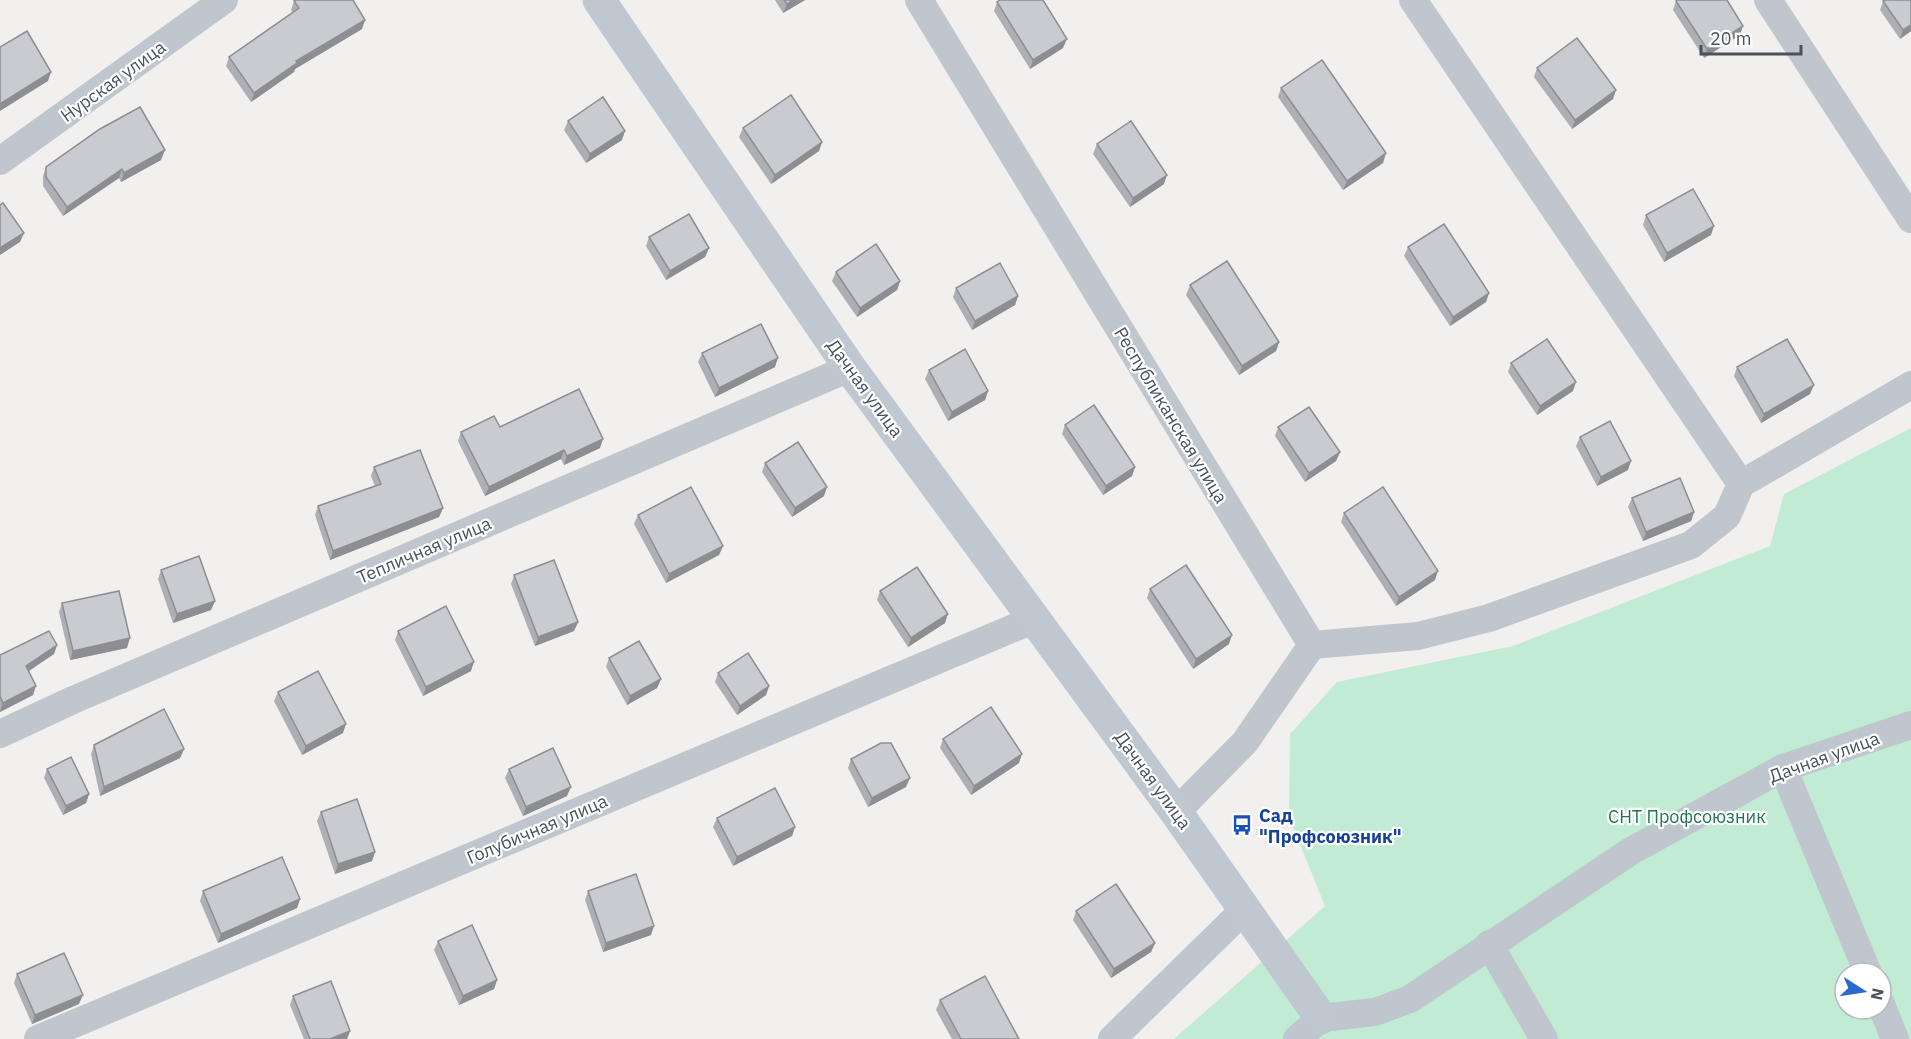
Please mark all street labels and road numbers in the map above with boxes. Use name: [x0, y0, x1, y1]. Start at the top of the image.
street label: Нурская улица: [56, 35, 170, 127]
street label: Республиканская улица: [1109, 323, 1233, 508]
street label: Дачная улица: [822, 334, 909, 442]
street label: Тепличная улица: [353, 511, 495, 589]
street label: Дачная улица: [1110, 726, 1197, 834]
street label: Дачная улица: [1766, 726, 1883, 788]
street label: Голубичная улица: [463, 789, 611, 869]

